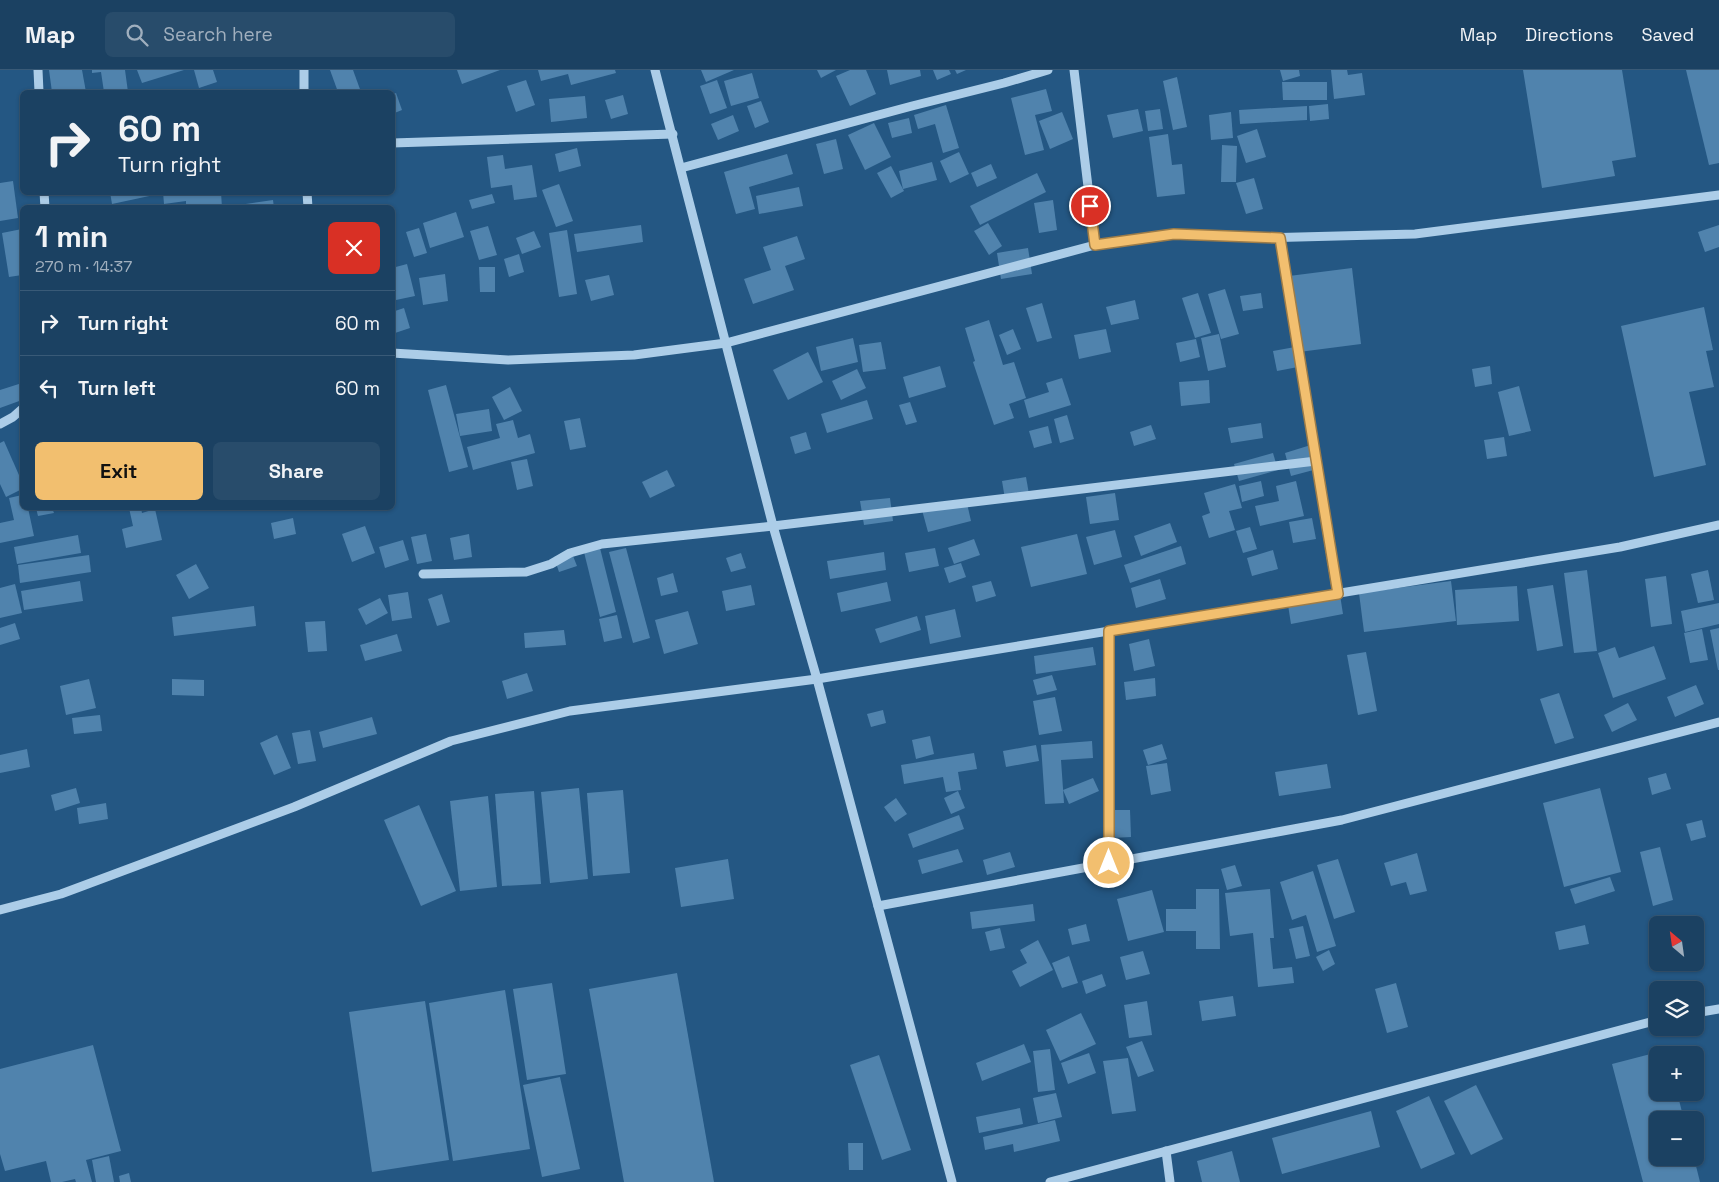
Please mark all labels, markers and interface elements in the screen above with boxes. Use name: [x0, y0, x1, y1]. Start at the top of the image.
search box: [105, 12, 455, 57]
text: Map: [25, 19, 75, 50]
icon: search: [123, 21, 151, 49]
text: Search here: [163, 22, 273, 47]
text: Map: [1460, 23, 1497, 46]
text: Directions: [1525, 23, 1614, 46]
text: Saved: [1642, 23, 1694, 46]
text: 60 m: [118, 107, 201, 151]
icon: right: [35, 110, 100, 175]
text: Turn right: [118, 150, 221, 178]
pin: [1069, 185, 1111, 227]
icon: arrive: [1076, 192, 1104, 220]
text: 1 min: [35, 217, 108, 256]
button: close: [328, 222, 380, 274]
text: 270 m · 14:37: [35, 256, 132, 277]
icon: right: [35, 309, 63, 337]
text: Turn right: [78, 311, 168, 336]
text: 60 m: [335, 311, 380, 336]
icon: left: [35, 374, 63, 402]
text: Turn left: [78, 376, 156, 401]
text: 60 m: [335, 376, 380, 401]
button: Exit: [35, 442, 203, 500]
button: Share: [213, 442, 380, 500]
position arrow: [1082, 836, 1134, 888]
north arrow: [1649, 916, 1704, 971]
map controls: [1649, 916, 1704, 1166]
button: layers: [1649, 981, 1704, 1036]
button: +: [1649, 1046, 1704, 1101]
button: −: [1649, 1111, 1704, 1166]

